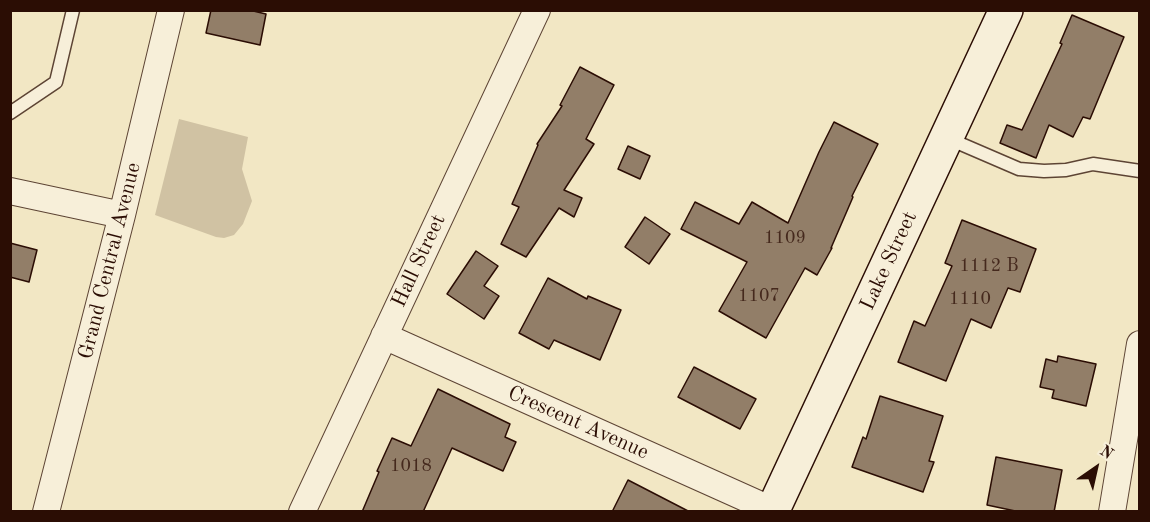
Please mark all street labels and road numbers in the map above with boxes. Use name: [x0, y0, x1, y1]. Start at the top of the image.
street label: Grand Central Avenue: [73, 160, 147, 362]
street label: Lake Street: [855, 207, 923, 315]
street label: Hall Street: [386, 210, 452, 312]
street label: Crescent Avenue: [504, 381, 652, 465]

